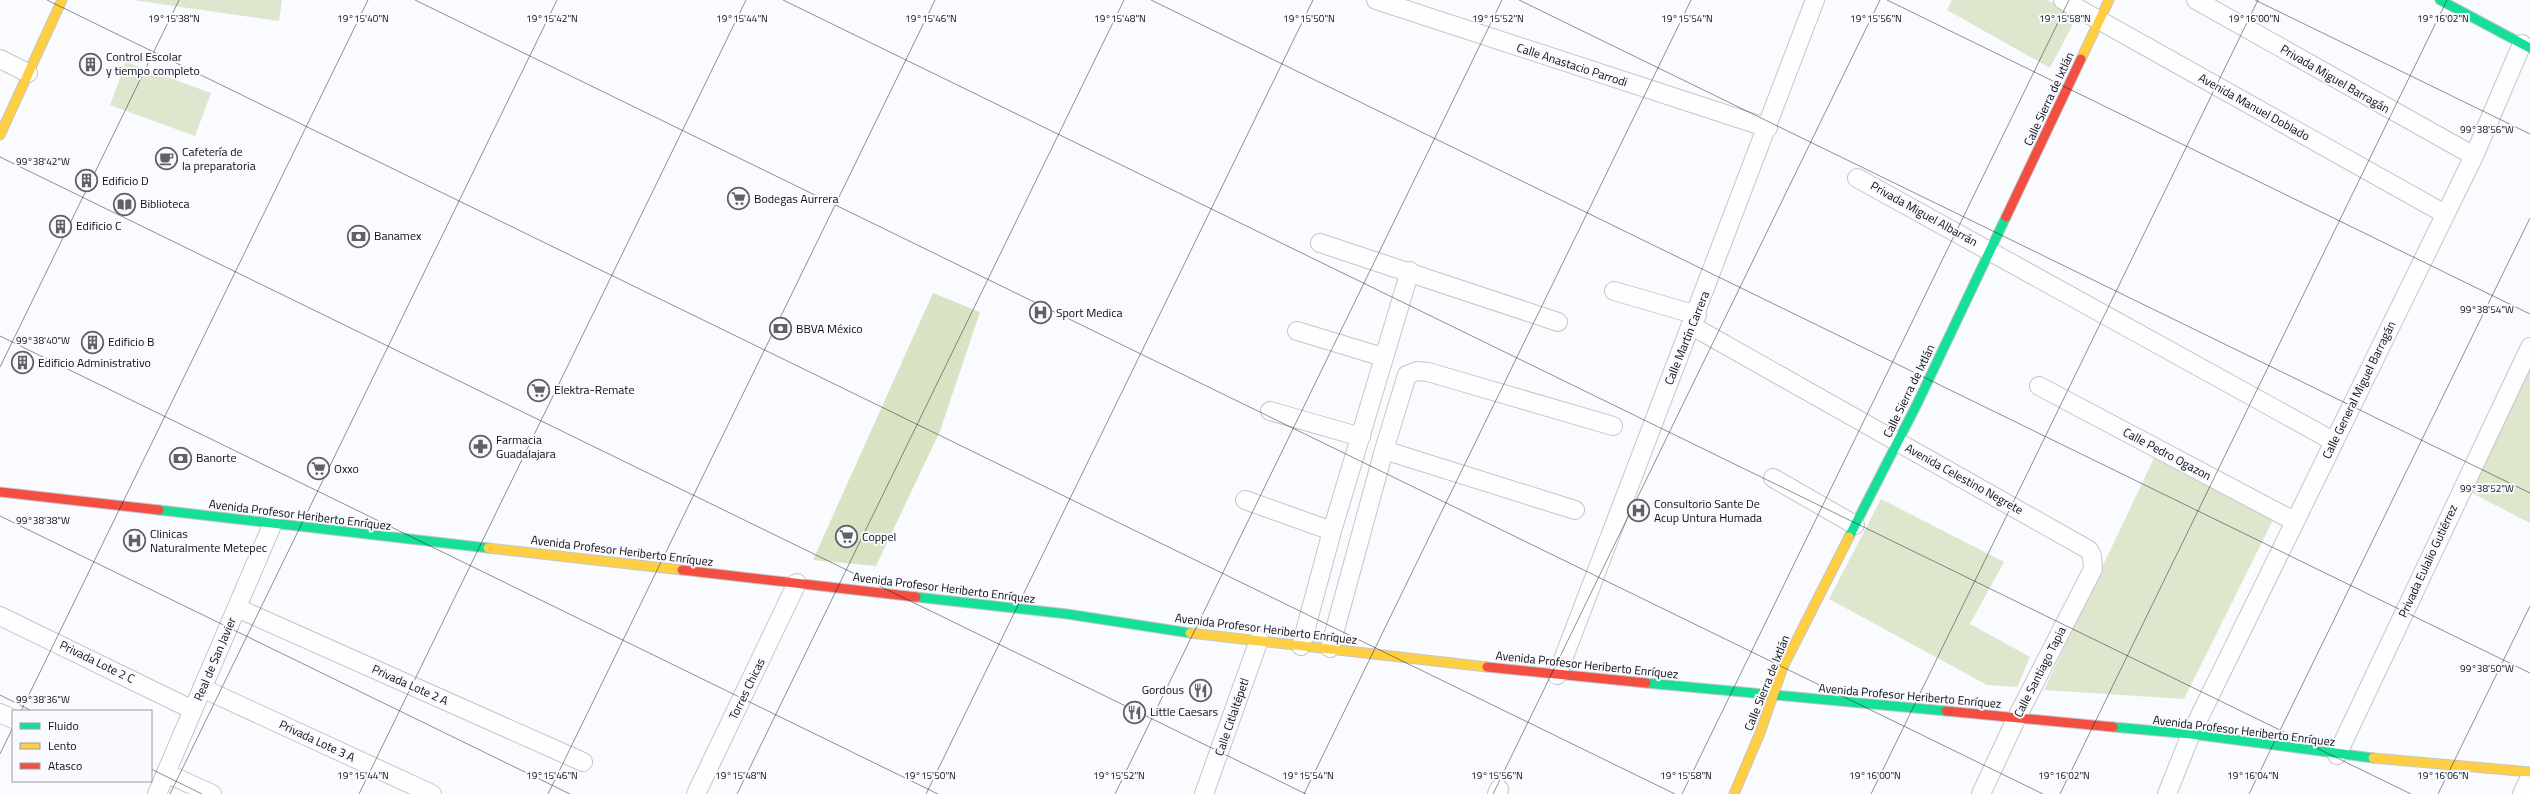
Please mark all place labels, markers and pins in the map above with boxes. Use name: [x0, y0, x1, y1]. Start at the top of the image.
place label: Control Escolar y tiempo completo: [106, 47, 200, 80]
building icon: Control Escolar y tiempo completo: [77, 51, 103, 77]
place label: Cafetería de la preparatoria: [182, 142, 256, 175]
cafe icon: Cafetería de la preparatoria: [153, 146, 179, 172]
building icon: Edificio D: [74, 168, 100, 194]
place label: Edificio D: [102, 171, 149, 190]
supermarket icon: Bodegas Aurrera: [725, 186, 751, 212]
place label: Bodegas Aurrera: [754, 189, 838, 208]
library icon: Biblioteca: [112, 191, 138, 217]
place label: Biblioteca: [140, 194, 190, 213]
building icon: Edificio C: [48, 213, 74, 239]
place label: Edificio C: [76, 216, 122, 235]
bank icon: Banamex: [345, 223, 371, 249]
place label: Banamex: [374, 226, 422, 245]
hospital icon: Sport Medica: [1027, 300, 1053, 326]
place label: Sport Medica: [1056, 303, 1122, 322]
bank icon: BBVA México: [768, 316, 794, 342]
place label: BBVA México: [796, 319, 863, 338]
building icon: Edificio B: [79, 329, 105, 355]
place label: Edificio B: [108, 332, 154, 351]
building icon: Edificio Administrativo: [10, 350, 36, 376]
place label: Edificio Administrativo: [38, 353, 151, 372]
supermarket icon: Elektra-Remate: [525, 377, 551, 403]
place label: Elektra-Remate: [554, 380, 635, 399]
place label: Farmacia Guadalajara: [496, 430, 556, 463]
pharmacy icon: Farmacia Guadalajara: [467, 434, 493, 460]
bank icon: Banorte: [168, 445, 194, 471]
place label: Banorte: [196, 448, 237, 467]
supermarket icon: Oxxo: [305, 456, 331, 482]
place label: Oxxo: [334, 459, 359, 478]
place label: Consultorio Sante De Acup Untura Humada: [1654, 494, 1762, 527]
hospital icon: Consultorio Sante De Acup Untura Humada: [1625, 498, 1651, 524]
place label: Clinicas Naturalmente Metepec: [150, 524, 267, 557]
supermarket icon: Coppel: [833, 524, 859, 550]
place label: Coppel: [862, 527, 896, 546]
hospital icon: Clinicas Naturalmente Metepec: [121, 528, 147, 554]
restaurant icon: Gordous: [1187, 677, 1213, 703]
place label: Gordous: [1142, 680, 1184, 699]
restaurant icon: Little Caesars: [1121, 699, 1147, 725]
place label: Little Caesars: [1150, 702, 1219, 721]

